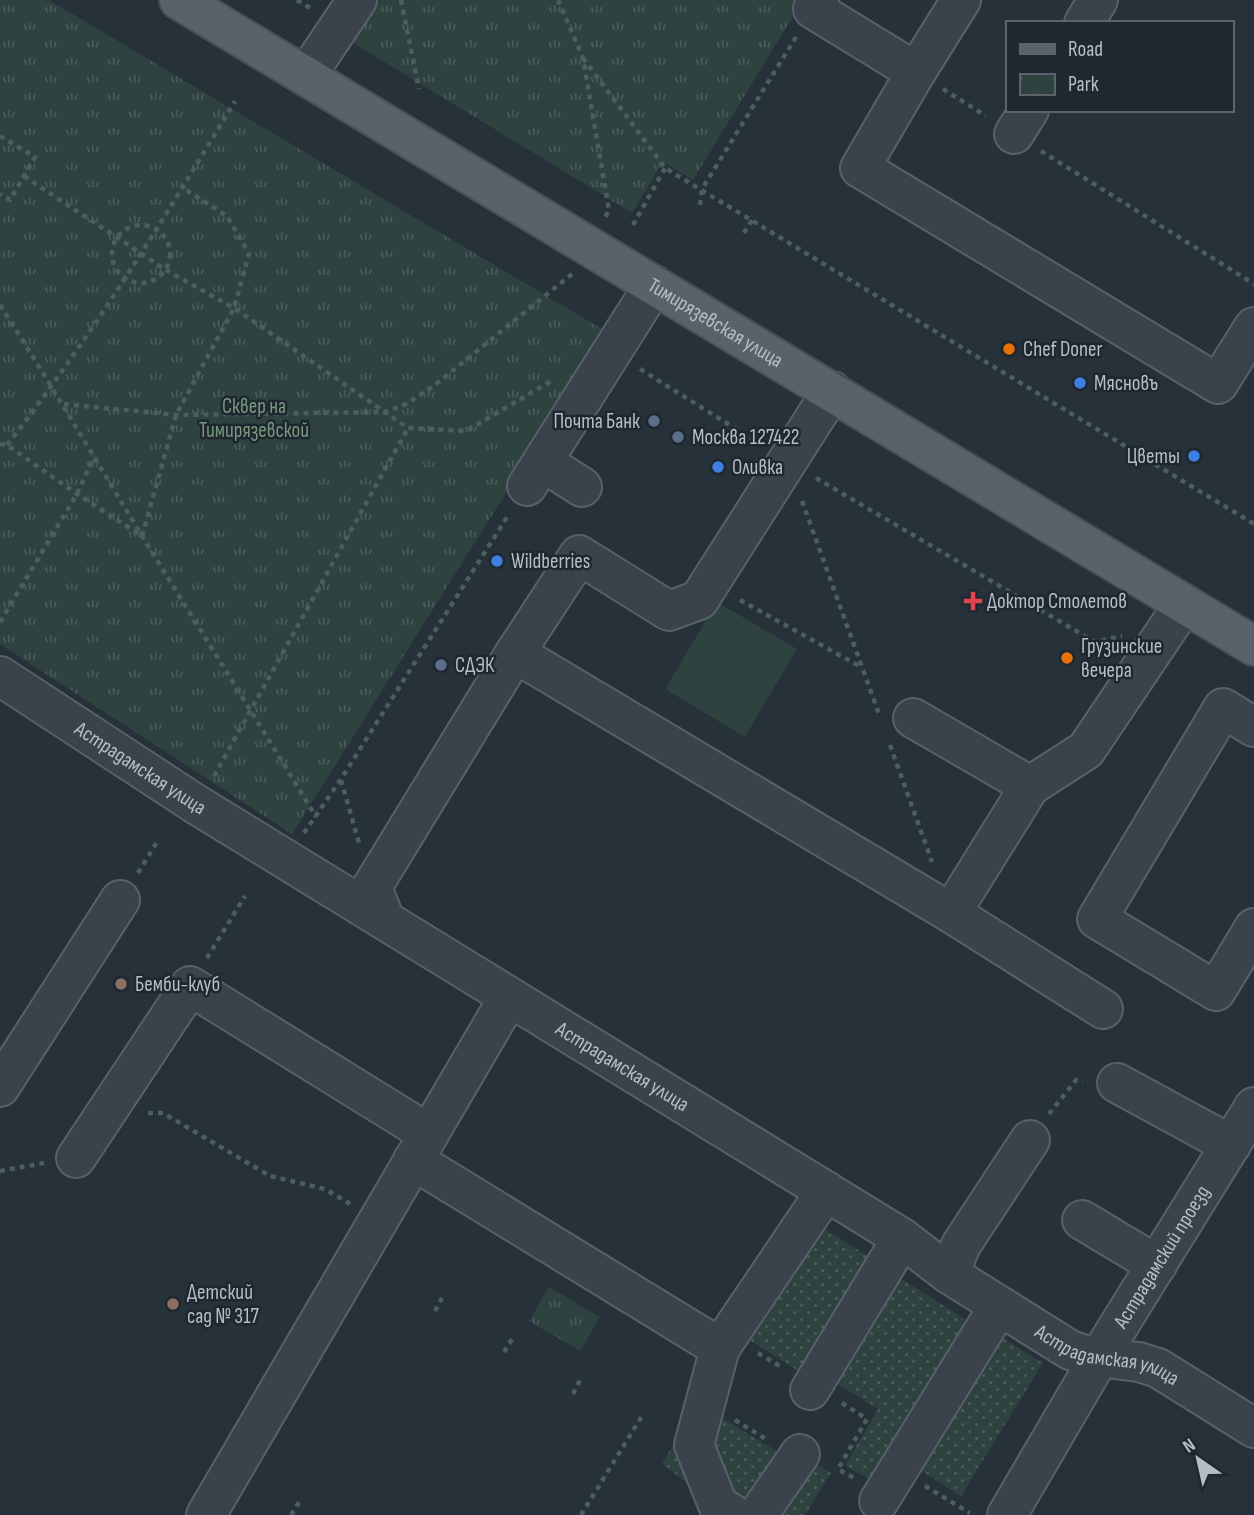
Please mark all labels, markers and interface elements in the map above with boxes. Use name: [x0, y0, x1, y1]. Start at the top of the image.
legend: [1006, 21, 1233, 112]
text: Road: [1068, 37, 1103, 62]
text: Park: [1068, 72, 1099, 97]
street label: Тимирязевская улица: [643, 272, 788, 373]
place label: Chef Doner: [1023, 337, 1103, 362]
marker: Chef Doner: [1001, 341, 1017, 357]
place label: Мясновъ: [1094, 371, 1158, 396]
marker: Мясновъ: [1072, 375, 1088, 391]
park label: Сквер на Тимирязевской: [199, 394, 309, 443]
place label: Почта Банк: [553, 409, 640, 434]
marker: Почта Банк: [646, 413, 662, 429]
place label: Москва 127422: [692, 425, 799, 450]
marker: Москва 127422: [670, 429, 686, 445]
place label: Цветы: [1127, 444, 1180, 469]
marker: Цветы: [1186, 448, 1202, 464]
place label: Оливка: [732, 455, 783, 480]
marker: Оливка: [710, 459, 726, 475]
place label: Wildberries: [511, 549, 590, 574]
marker: Wildberries: [489, 553, 505, 569]
place label: Доктор Столетов: [987, 589, 1127, 614]
marker: Доктор Столетов: [965, 593, 981, 609]
place label: Грузинские вечера: [1081, 634, 1162, 683]
marker: Грузинские вечера: [1059, 650, 1075, 666]
place label: СДЭК: [455, 653, 495, 678]
marker: СДЭК: [433, 657, 449, 673]
street label: Астрадамская улица: [69, 715, 211, 820]
place label: Бемби-клуб: [135, 972, 220, 997]
marker: Бемби-клуб: [113, 976, 129, 992]
street label: Астрадамская улица: [551, 1015, 694, 1117]
street label: Астрадамский проезд: [1107, 1181, 1215, 1334]
place label: Детский сад № 317: [187, 1280, 259, 1329]
marker: Детский сад № 317: [165, 1296, 181, 1312]
street label: Астрадамская улица: [1030, 1318, 1184, 1391]
north arrow: [1163, 1424, 1233, 1494]
text: N: [1179, 1434, 1200, 1459]

